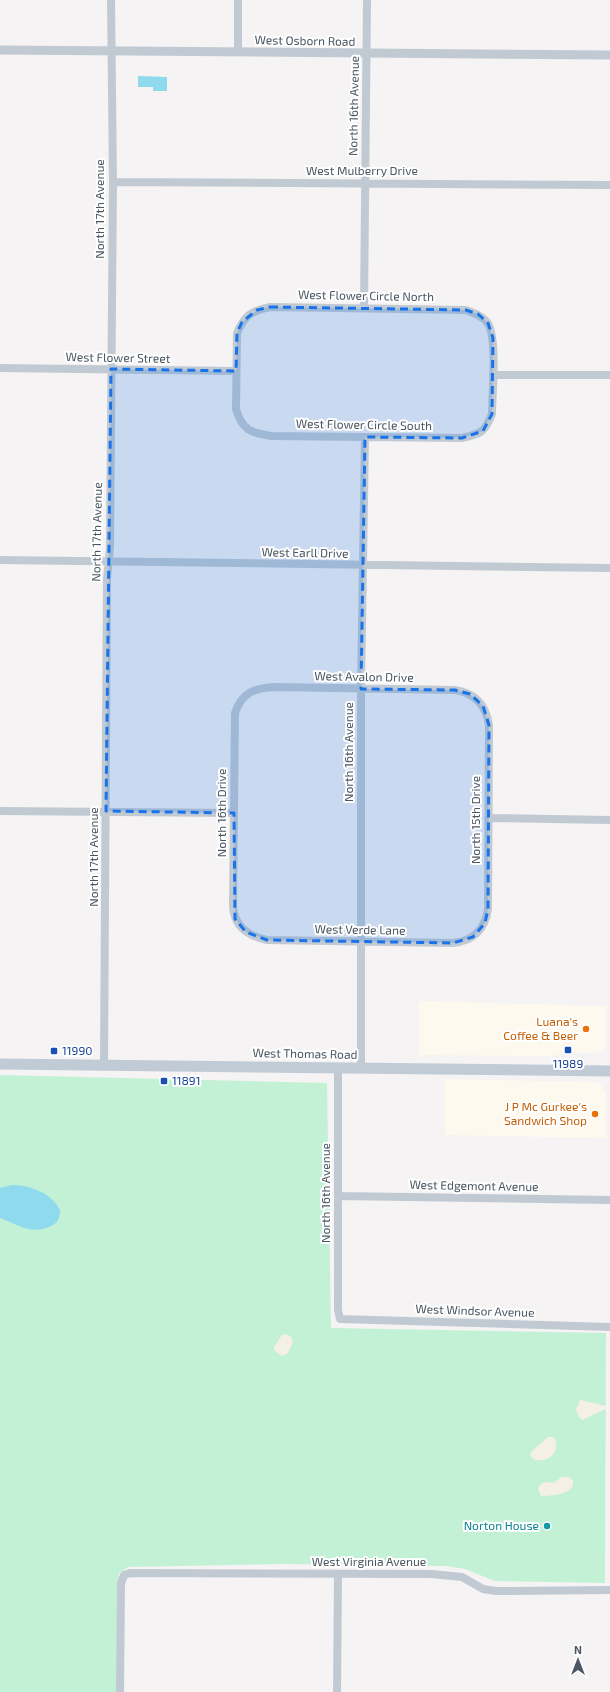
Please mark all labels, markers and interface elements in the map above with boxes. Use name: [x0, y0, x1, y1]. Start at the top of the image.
street label: West Osborn Road: [254, 32, 356, 48]
street label: North 16th Avenue: [345, 56, 361, 156]
street label: North 17th Avenue: [92, 159, 106, 259]
street label: West Mulberry Drive: [306, 163, 418, 177]
street label: West Flower Circle North: [298, 287, 434, 303]
street label: West Flower Street: [66, 349, 171, 365]
street label: West Flower Circle South: [296, 416, 432, 432]
street label: North 17th Avenue: [88, 482, 104, 582]
street label: West Earll Drive: [261, 544, 349, 560]
street label: West Avalon Drive: [314, 668, 414, 684]
street label: North 16th Avenue: [341, 702, 355, 802]
street label: North 16th Drive: [214, 769, 228, 857]
street label: North 15th Drive: [468, 776, 482, 864]
street label: North 17th Avenue: [86, 807, 100, 907]
street label: West Verde Lane: [314, 921, 406, 937]
place label: Luana's Coffee & Beer: [503, 1014, 578, 1042]
marker: Luana's Coffee & Beer: [581, 1024, 591, 1034]
place label: 11990: [62, 1043, 93, 1057]
street label: West Thomas Road: [252, 1045, 358, 1061]
marker: 11989: [563, 1045, 573, 1055]
marker: 11990: [49, 1046, 59, 1056]
place label: 11989: [553, 1056, 583, 1070]
place label: 11891: [172, 1073, 200, 1087]
marker: 11891: [159, 1076, 169, 1086]
place label: J P Mc Gurkee's Sandwich Shop: [504, 1099, 587, 1127]
marker: J P Mc Gurkee's Sandwich Shop: [590, 1109, 600, 1119]
street label: North 16th Avenue: [318, 1143, 332, 1243]
street label: West Edgemont Avenue: [409, 1177, 539, 1193]
street label: West Windsor Avenue: [415, 1301, 535, 1319]
place label: Norton House: [464, 1518, 539, 1532]
marker: Norton House: [542, 1521, 552, 1531]
street label: West Virginia Avenue: [312, 1554, 426, 1568]
north arrow: [558, 1640, 598, 1680]
text: N: [574, 1643, 582, 1656]

